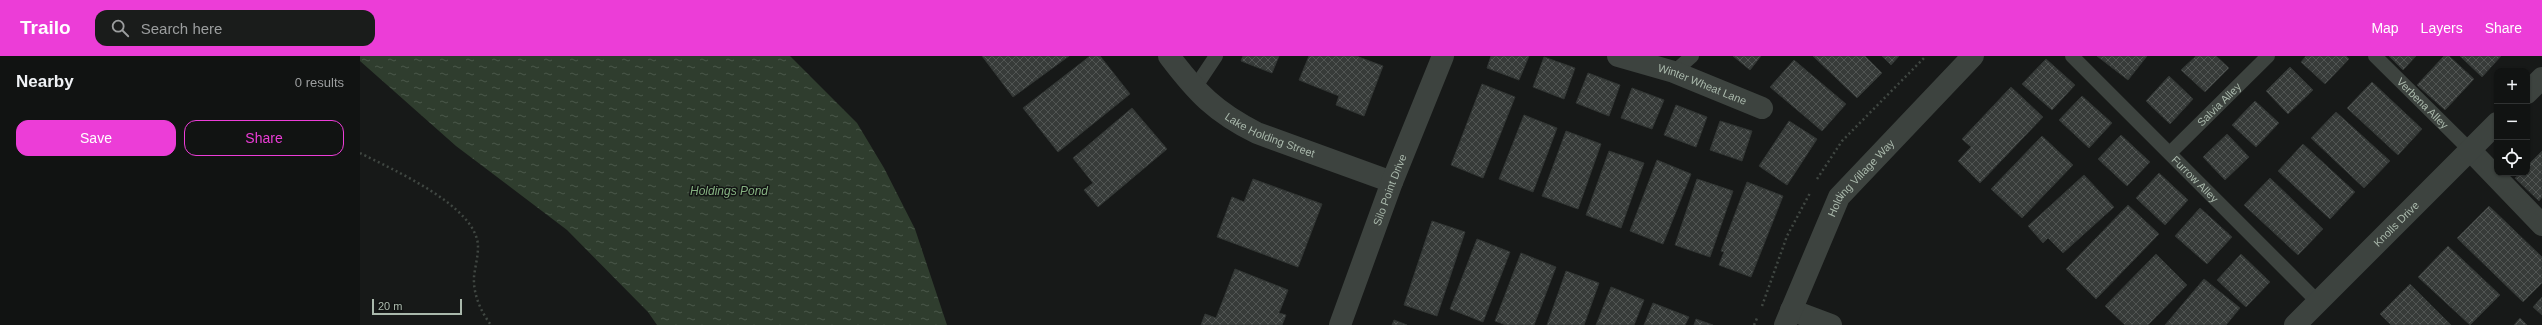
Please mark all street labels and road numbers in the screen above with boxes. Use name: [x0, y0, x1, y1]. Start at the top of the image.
street label: Winter Wheat Lane: [1657, 62, 1748, 107]
street label: Verbena Alley: [2394, 75, 2451, 131]
street label: Salvia Alley: [2195, 80, 2244, 129]
street label: Lake Holding Street: [1223, 110, 1316, 159]
street label: Holding Village Way: [1825, 137, 1897, 219]
street label: Silo Point Drive: [1371, 152, 1409, 227]
street label: Furrow Alley: [2169, 153, 2221, 205]
street label: Knolls Drive: [2371, 199, 2421, 249]

